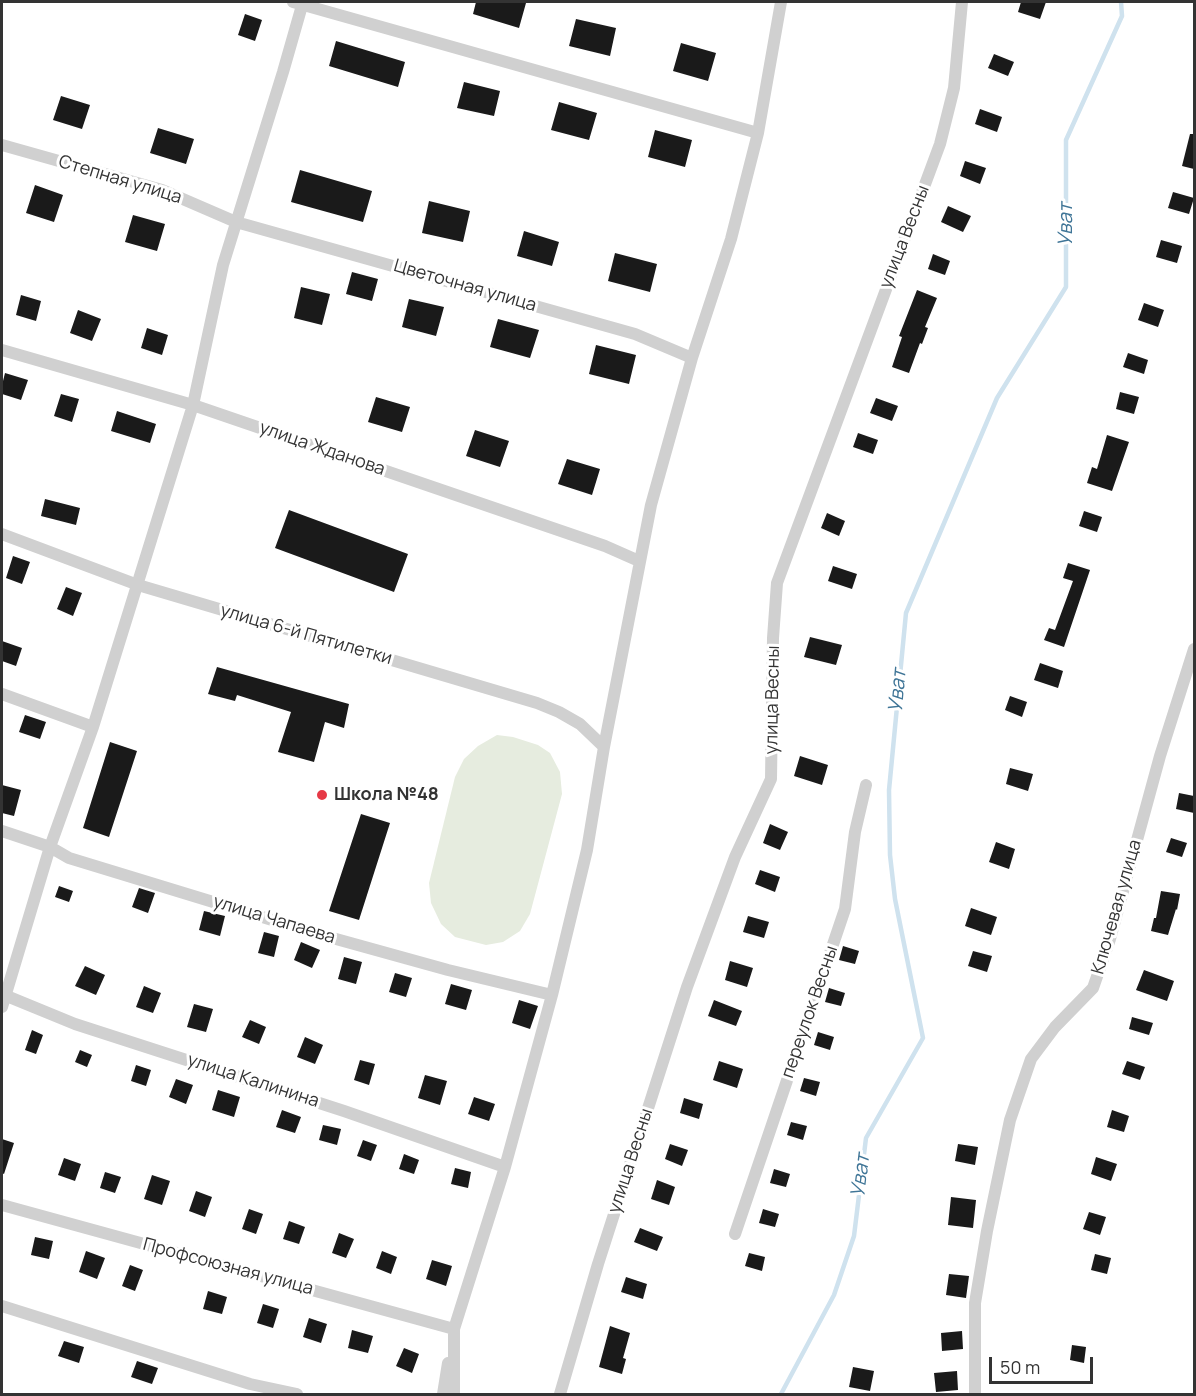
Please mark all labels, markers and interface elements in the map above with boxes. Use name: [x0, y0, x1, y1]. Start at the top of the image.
street label: Степная улица: [56, 151, 184, 209]
street label: улица Весны: [875, 182, 935, 292]
water label: Уват: [1054, 203, 1078, 247]
street label: Цветочная улица: [391, 255, 539, 317]
street label: улица Жданова: [256, 417, 388, 481]
street label: улица 6-й Пятилетки: [218, 600, 394, 670]
street label: улица Весны: [761, 645, 785, 755]
water label: Уват: [884, 668, 912, 714]
place label: Школа №48: [334, 784, 439, 806]
marker: Школа №48: [315, 788, 329, 802]
street label: Ключевая улица: [1087, 837, 1147, 977]
street label: улица Чапаева: [210, 891, 338, 949]
street label: переулок Весны: [777, 943, 843, 1081]
street label: улица Калинина: [184, 1050, 322, 1112]
street label: улица Весны: [604, 1106, 658, 1216]
water label: Уват: [846, 1153, 876, 1199]
street label: Профсоюзная улица: [141, 1234, 315, 1300]
scale bar: [992, 1345, 1096, 1383]
text: 50 m: [1000, 1355, 1040, 1379]

